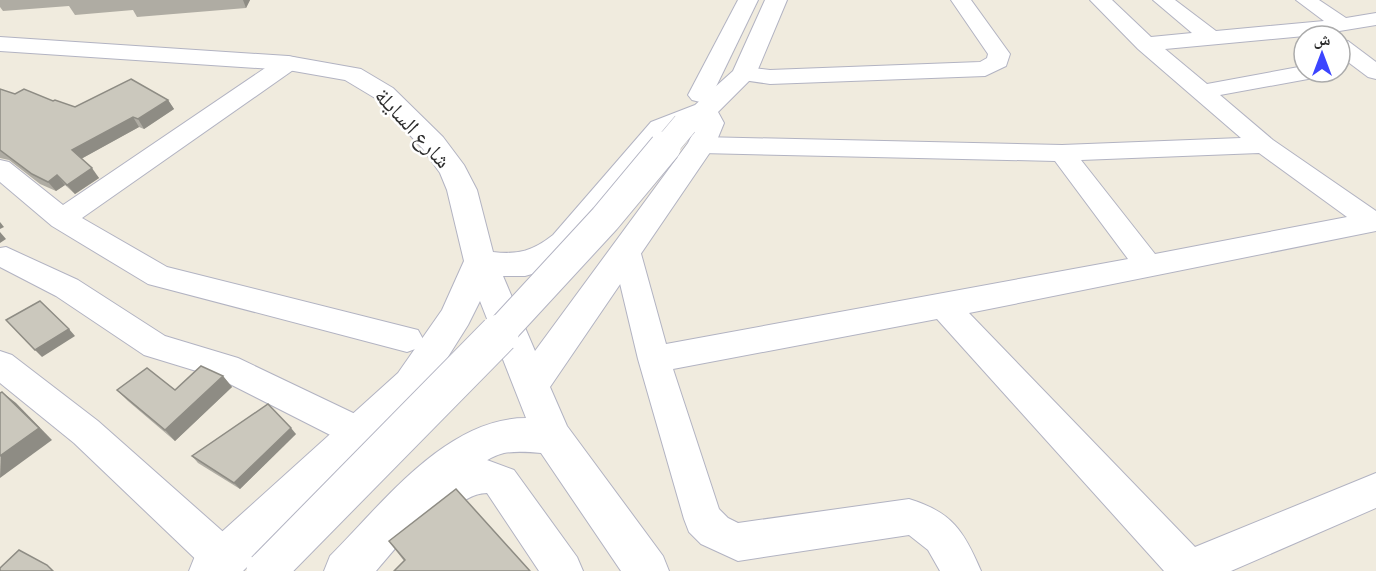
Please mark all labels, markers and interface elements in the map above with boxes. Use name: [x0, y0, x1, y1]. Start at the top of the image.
north arrow: [1292, 24, 1352, 84]
text: ش: [1314, 30, 1331, 50]
street label: شارع السايلة: [369, 82, 457, 174]

